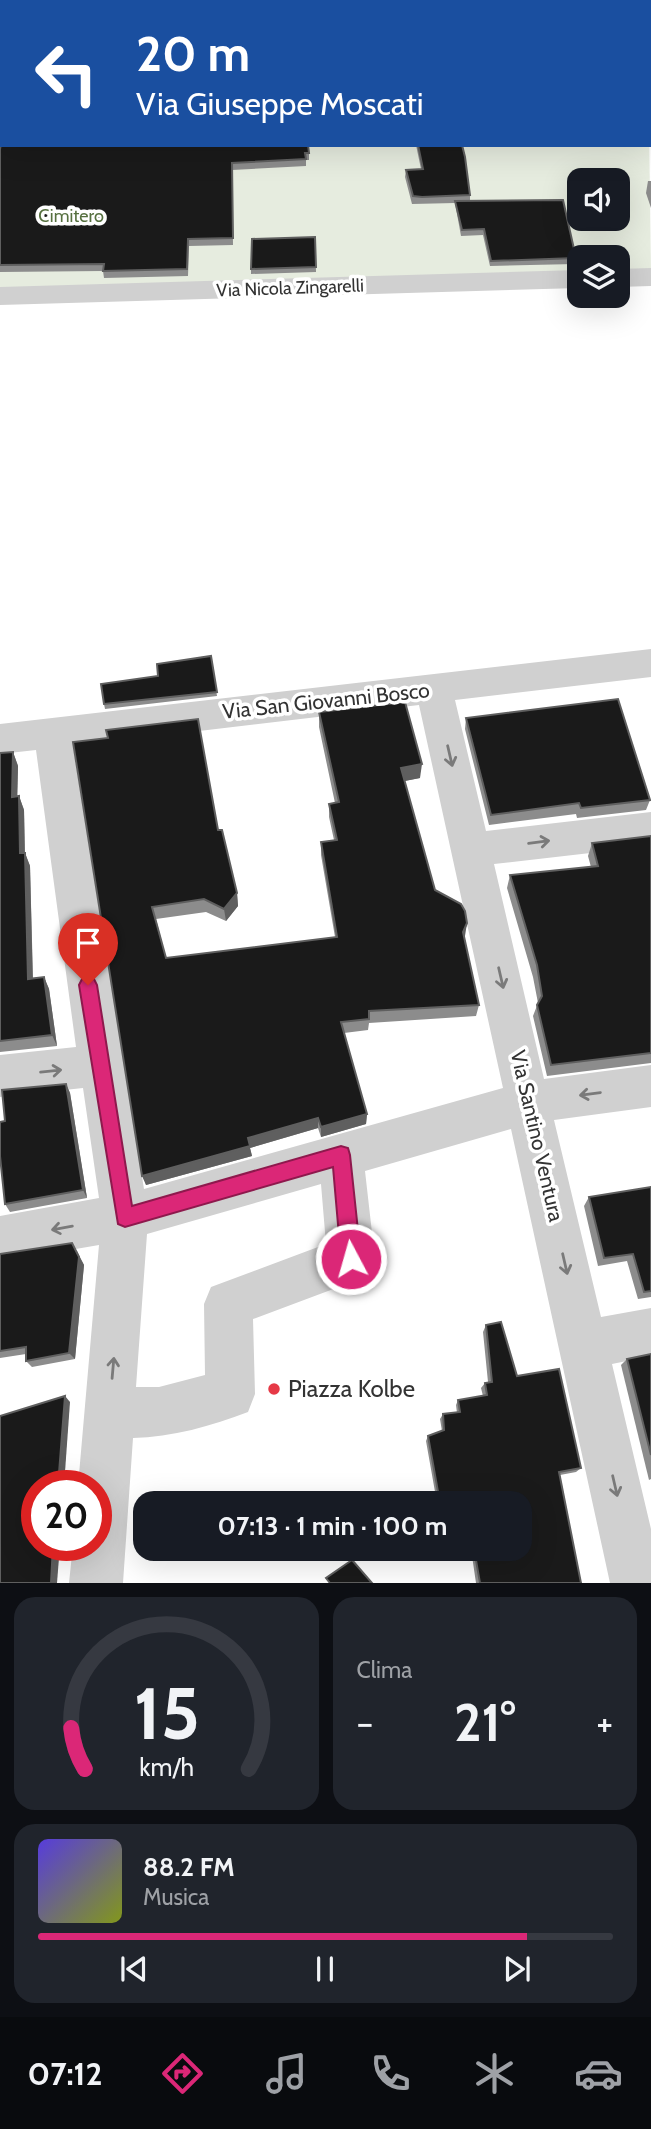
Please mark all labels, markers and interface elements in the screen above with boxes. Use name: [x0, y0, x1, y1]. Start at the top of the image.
text: 20 m: [136, 24, 250, 83]
icon: left: [21, 28, 112, 119]
text: Via Giuseppe Moscati: [136, 84, 424, 123]
map controls: [567, 168, 630, 308]
button: sound: [567, 168, 630, 231]
park label: Cimitero: [38, 205, 104, 227]
button: layers: [567, 245, 630, 308]
street label: Via Nicola Zingarelli: [216, 274, 364, 302]
street label: Via San Giovanni Bosco: [221, 677, 431, 724]
one-way arrow: [443, 744, 457, 767]
one-way arrow: [527, 835, 550, 848]
pin: [58, 913, 118, 985]
icon: arrive: [69, 924, 107, 962]
one-way arrow: [494, 966, 508, 989]
street label: Via Santino Ventura: [506, 1048, 569, 1224]
one-way arrow: [39, 1064, 62, 1077]
one-way arrow: [579, 1087, 602, 1100]
one-way arrow: [51, 1222, 74, 1235]
position arrow: [314, 1222, 388, 1296]
one-way arrow: [559, 1252, 573, 1275]
one-way arrow: [106, 1357, 119, 1380]
place label: Piazza Kolbe: [288, 1374, 415, 1403]
marker: Piazza Kolbe: [266, 1381, 282, 1397]
speed limit sign: 20: [21, 1470, 112, 1561]
one-way arrow: [609, 1474, 622, 1497]
text: 07:13 · 1 min · 100 m: [218, 1510, 447, 1542]
text: Clima: [357, 1656, 412, 1684]
text: 15: [133, 1670, 199, 1758]
text: 21°: [454, 1691, 516, 1754]
text: −: [357, 1699, 373, 1746]
text: +: [596, 1699, 613, 1746]
text: km/h: [139, 1752, 194, 1782]
text: 88.2 FM: [143, 1851, 235, 1883]
text: Musica: [143, 1883, 209, 1911]
icon: previous: [115, 1950, 153, 1988]
icon: pause: [306, 1950, 344, 1988]
icon: next: [498, 1950, 536, 1988]
icon: directions: [158, 2049, 207, 2098]
icon: music: [262, 2049, 311, 2098]
icon: phone: [366, 2049, 415, 2098]
icon: climate: [470, 2049, 519, 2098]
icon: car: [574, 2049, 623, 2098]
text: 07:12: [28, 2054, 102, 2093]

